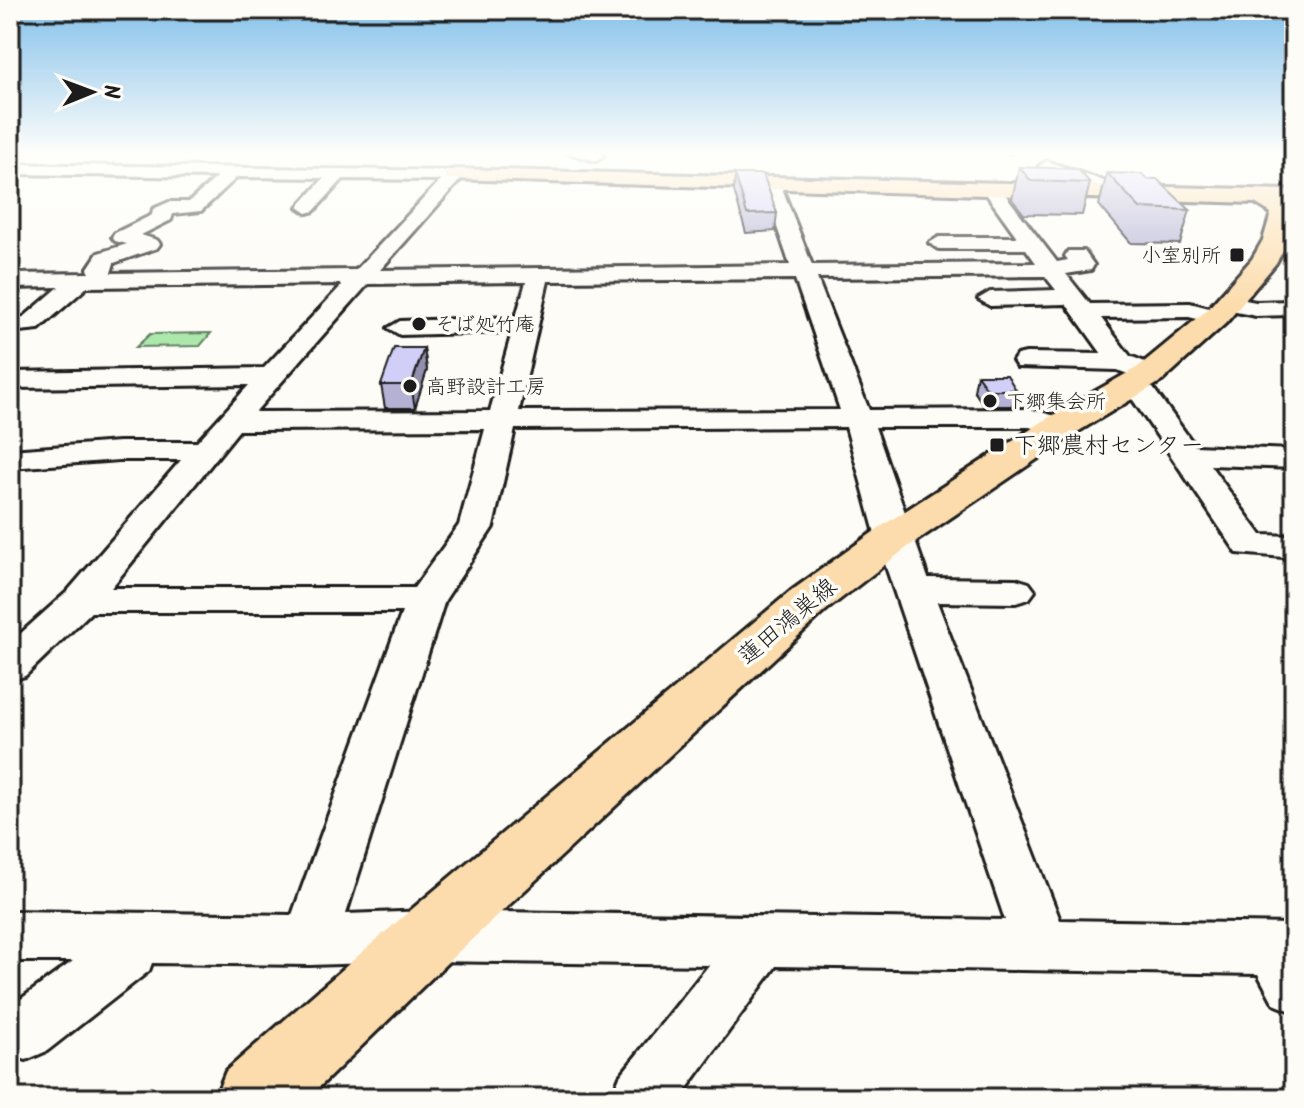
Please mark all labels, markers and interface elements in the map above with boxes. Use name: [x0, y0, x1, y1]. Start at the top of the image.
north arrow: [52, 52, 132, 132]
text: N: [92, 84, 127, 99]
place label: 小室別所: [1141, 241, 1221, 273]
marker: 小室別所: [1228, 246, 1246, 264]
place label: そば処竹庵: [435, 310, 535, 342]
marker: そば処竹庵: [410, 315, 428, 333]
place label: 高野設計工房: [426, 372, 546, 404]
marker: 高野設計工房: [401, 377, 419, 395]
place label: 下郷集会所: [1006, 387, 1106, 419]
marker: 下郷集会所: [981, 392, 999, 410]
place label: 下郷農村センター: [1013, 427, 1204, 466]
marker: 下郷農村センター: [988, 436, 1006, 454]
street label: 蓮田鴻巣線: [729, 569, 846, 676]

